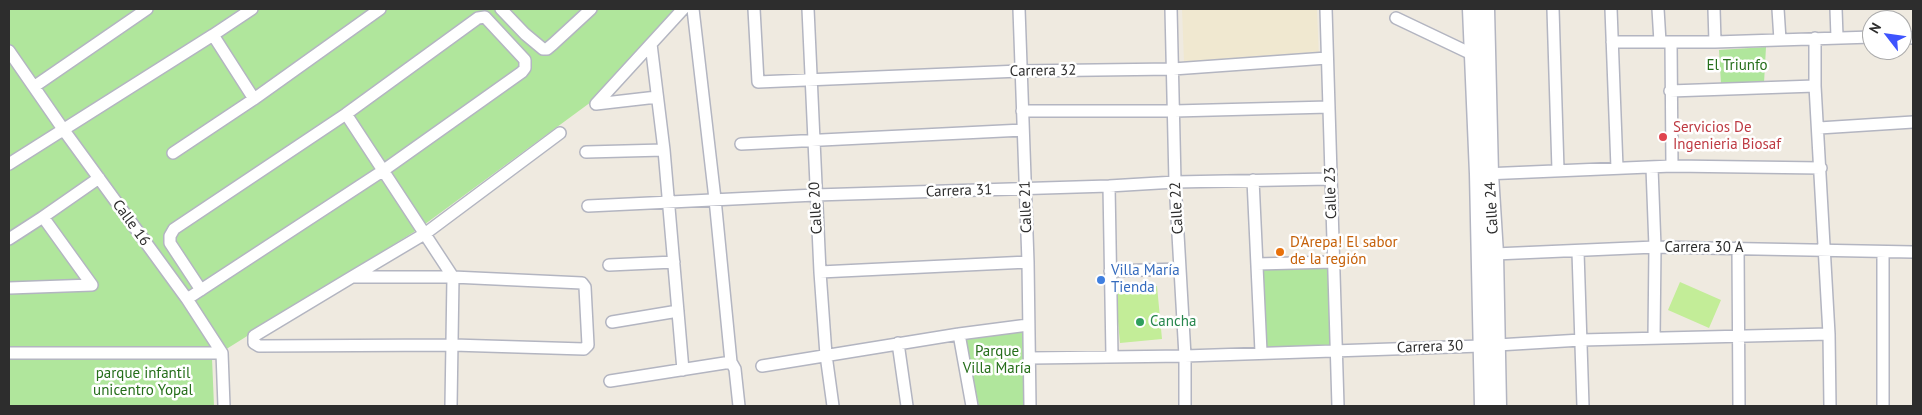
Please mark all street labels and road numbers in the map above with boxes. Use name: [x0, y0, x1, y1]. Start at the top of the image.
street label: Carrera 32: [1010, 61, 1076, 81]
street label: Calle 23: [1321, 166, 1341, 220]
street label: Calle 21: [1016, 180, 1036, 234]
street label: Calle 20: [806, 181, 826, 235]
street label: Carrera 31: [925, 181, 993, 201]
street label: Calle 22: [1167, 181, 1187, 235]
street label: Calle 24: [1482, 181, 1502, 235]
street label: Calle 16: [108, 196, 154, 250]
street label: Carrera 30 A: [1664, 239, 1744, 257]
street label: Carrera 30: [1396, 337, 1464, 357]

